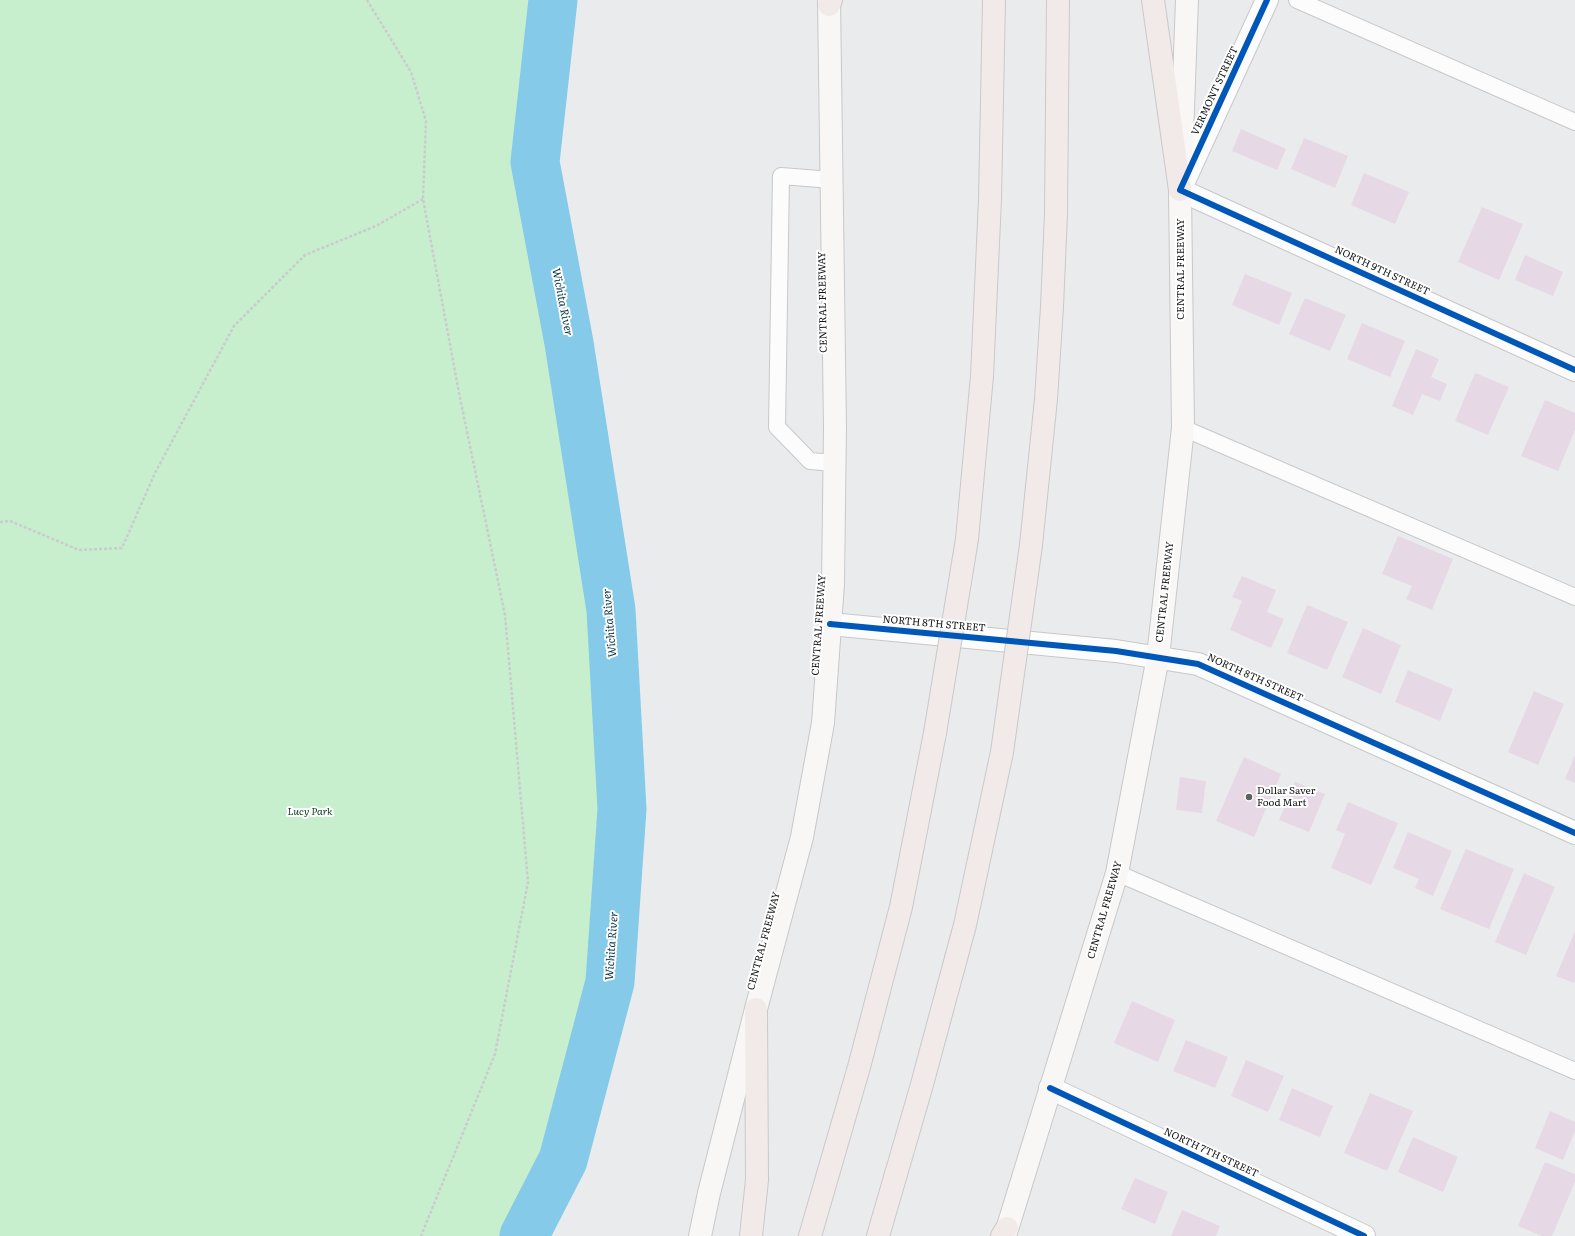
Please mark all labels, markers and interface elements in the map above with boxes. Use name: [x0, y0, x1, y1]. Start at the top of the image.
street label: VERMONT STREET: [1189, 45, 1241, 137]
street label: CENTRAL FREEWAY: [1175, 218, 1187, 320]
street label: NORTH 9TH STREET: [1333, 244, 1431, 298]
street label: CENTRAL FREEWAY: [816, 251, 830, 353]
water label: Wichita River: [549, 267, 575, 337]
street label: CENTRAL FREEWAY: [1154, 541, 1176, 643]
street label: CENTRAL FREEWAY: [809, 574, 829, 676]
water label: Wichita River: [600, 588, 620, 658]
street label: NORTH 8TH STREET: [882, 614, 986, 634]
street label: NORTH 8TH STREET: [1205, 651, 1305, 705]
place label: Dollar Saver Food Mart: [1257, 785, 1315, 808]
marker: Dollar Saver Food Mart: [1244, 792, 1254, 802]
park label: Lucy Park: [288, 806, 332, 818]
street label: CENTRAL FREEWAY: [1085, 860, 1125, 960]
street label: CENTRAL FREEWAY: [745, 890, 783, 992]
water label: Wichita River: [603, 911, 621, 981]
street label: NORTH 7TH STREET: [1162, 1126, 1260, 1180]

